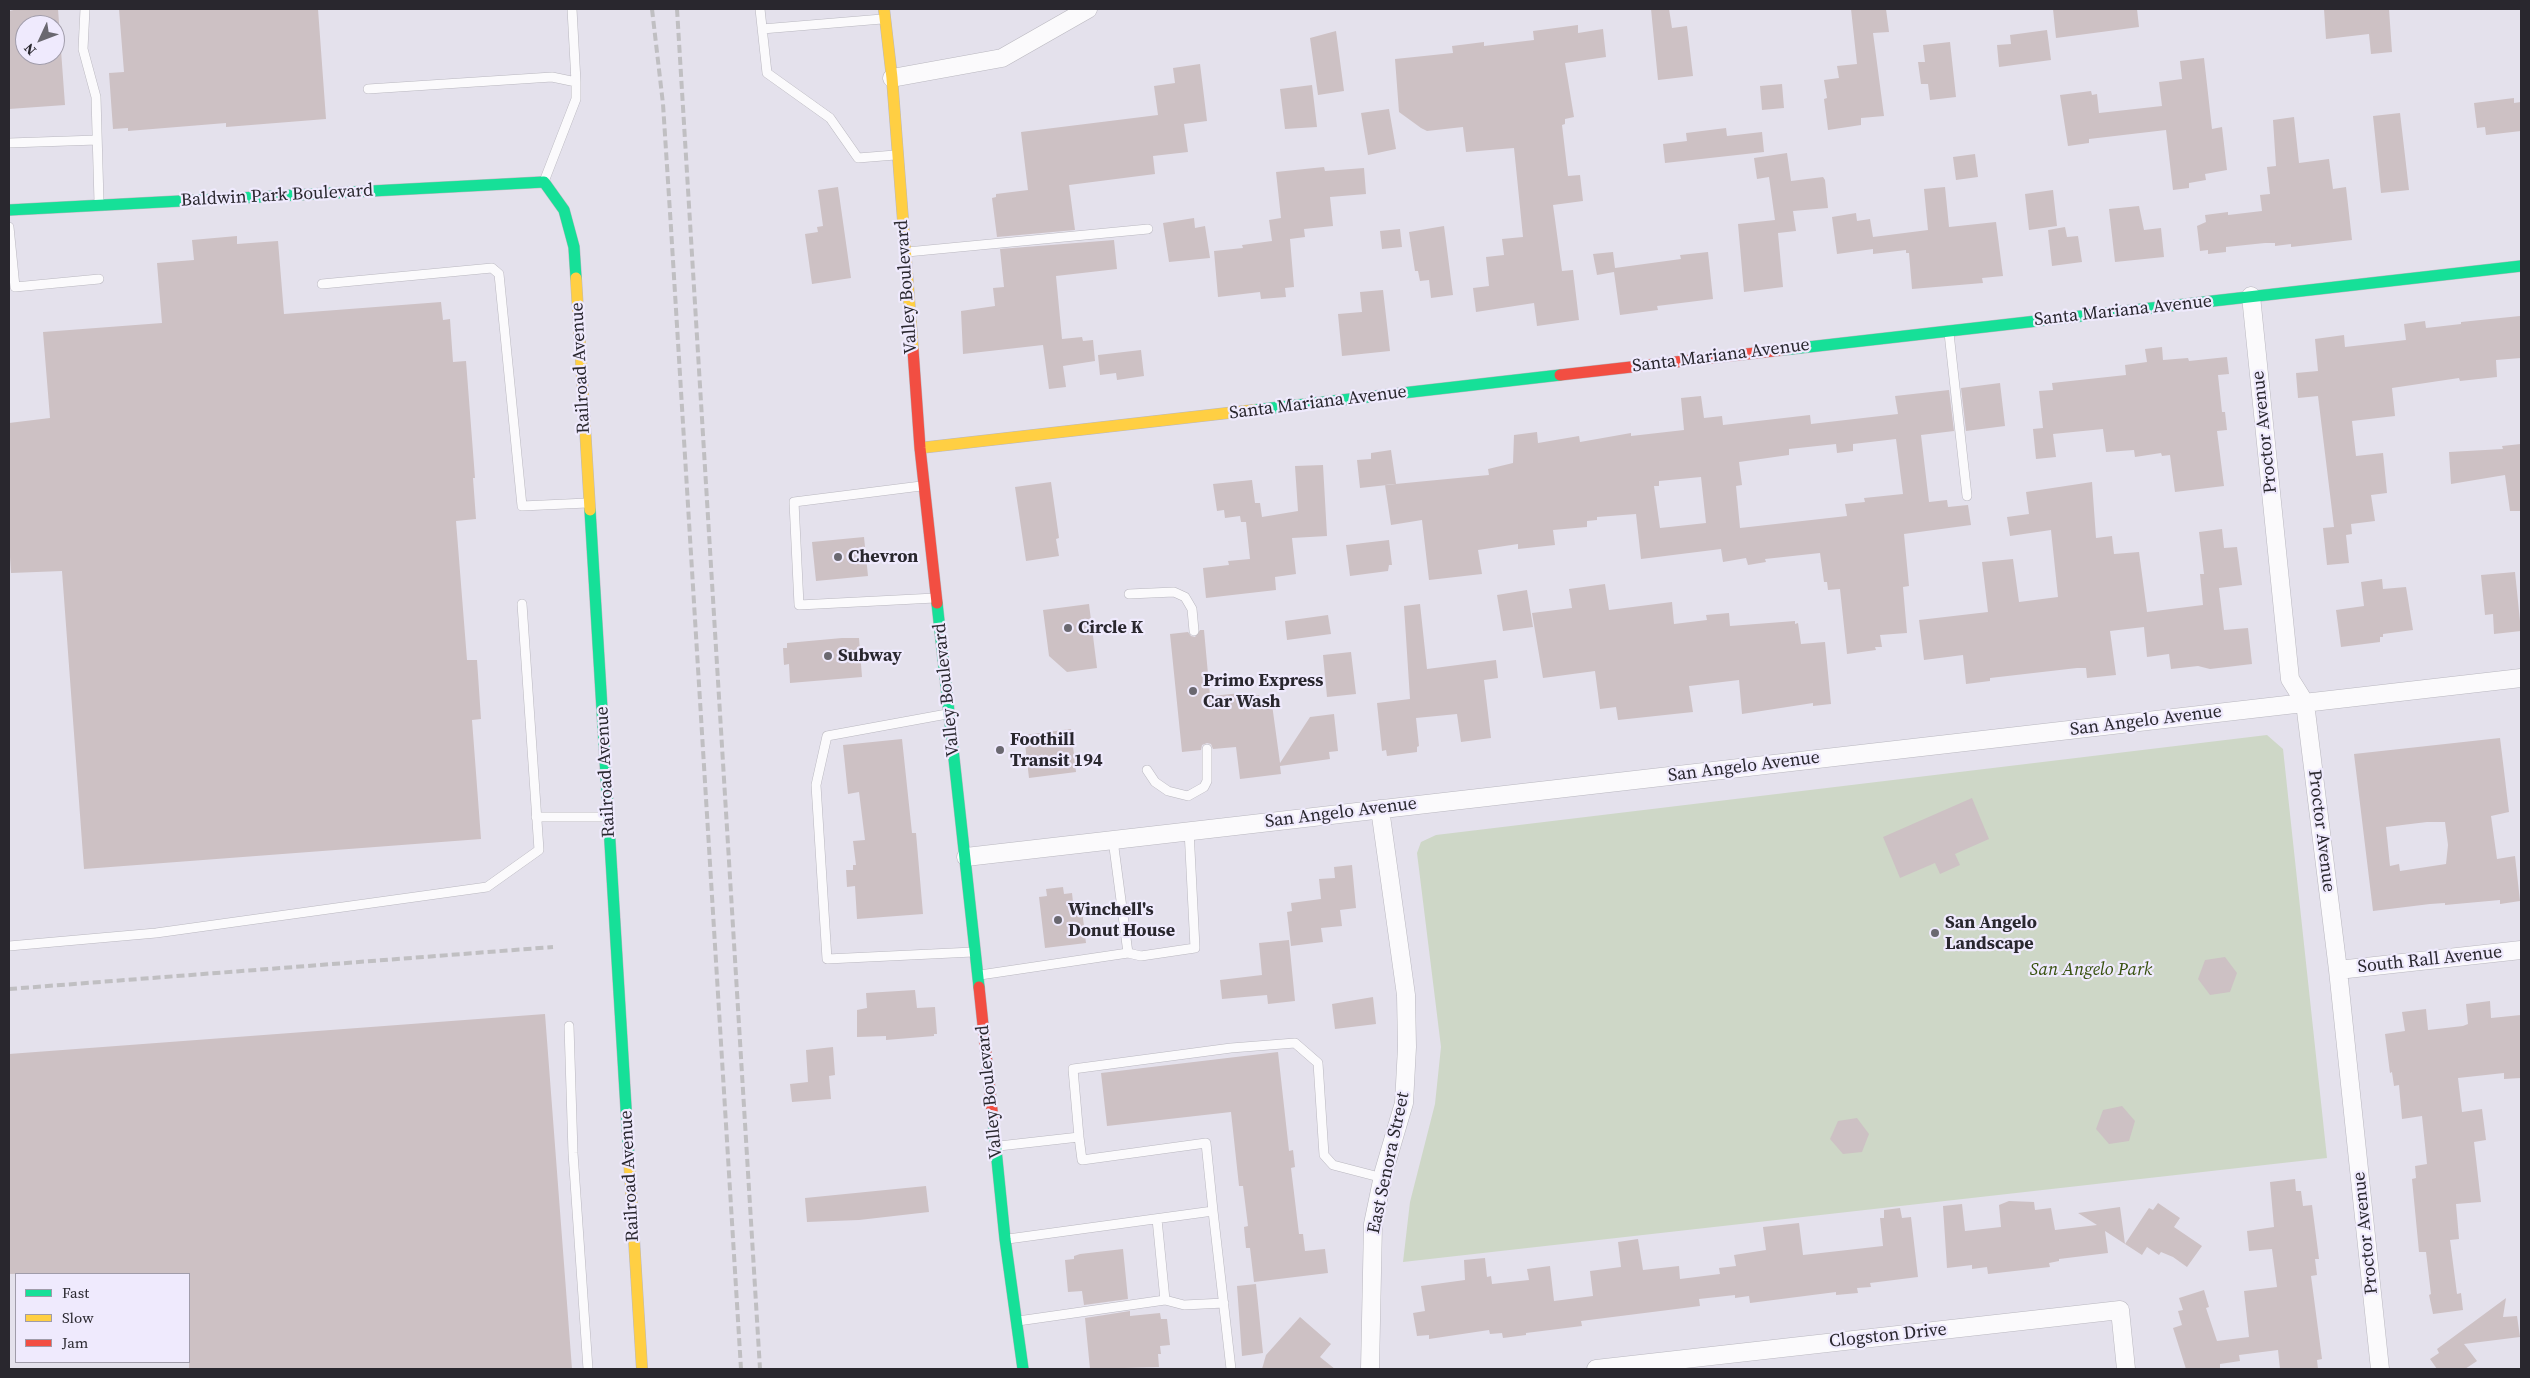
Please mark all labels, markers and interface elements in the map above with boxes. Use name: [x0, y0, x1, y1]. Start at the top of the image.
north arrow: [15, 15, 65, 65]
text: N: [19, 39, 41, 60]
street label: Baldwin Park Boulevard: [180, 180, 374, 212]
street label: Valley Boulevard: [892, 219, 922, 355]
street label: Santa Mariana Avenue: [2033, 291, 2213, 331]
street label: Railroad Avenue: [567, 302, 595, 434]
street label: Santa Mariana Avenue: [1631, 334, 1811, 378]
street label: Proctor Avenue: [2248, 370, 2282, 494]
street label: Santa Mariana Avenue: [1228, 381, 1408, 425]
place label: Chevron: [848, 546, 918, 568]
marker: Chevron: [832, 551, 844, 563]
place label: Circle K: [1078, 617, 1143, 639]
street label: Valley Boulevard: [929, 622, 965, 758]
marker: Circle K: [1062, 622, 1074, 634]
place label: Subway: [838, 645, 902, 667]
marker: Subway: [822, 650, 834, 662]
place label: Primo Express Car Wash: [1203, 670, 1323, 712]
marker: Primo Express Car Wash: [1187, 685, 1199, 697]
street label: San Angelo Avenue: [2069, 701, 2223, 741]
street label: Railroad Avenue: [592, 706, 620, 838]
place label: Foothill Transit 194: [1010, 729, 1103, 772]
marker: Foothill Transit 194: [994, 744, 1006, 756]
street label: San Angelo Avenue: [1667, 747, 1821, 787]
street label: Proctor Avenue: [2303, 769, 2339, 893]
street label: San Angelo Avenue: [1264, 793, 1418, 833]
place label: Winchell's Donut House: [1068, 899, 1175, 942]
place label: San Angelo Landscape: [1945, 912, 2037, 954]
marker: Winchell's Donut House: [1052, 914, 1064, 926]
marker: San Angelo Landscape: [1929, 927, 1941, 939]
street label: South Rall Avenue: [2357, 942, 2503, 978]
park label: San Angelo Park: [2030, 959, 2152, 981]
street label: Valley Boulevard: [972, 1024, 1008, 1160]
street label: East Senora Street: [1363, 1090, 1415, 1236]
street label: Railroad Avenue: [616, 1110, 644, 1242]
street label: Proctor Avenue: [2349, 1171, 2383, 1295]
legend: [15, 1273, 190, 1363]
text: Fast: [62, 1282, 89, 1303]
text: Slow: [62, 1307, 94, 1328]
street label: Clogston Drive: [1828, 1319, 1948, 1353]
text: Jam: [62, 1332, 88, 1353]

